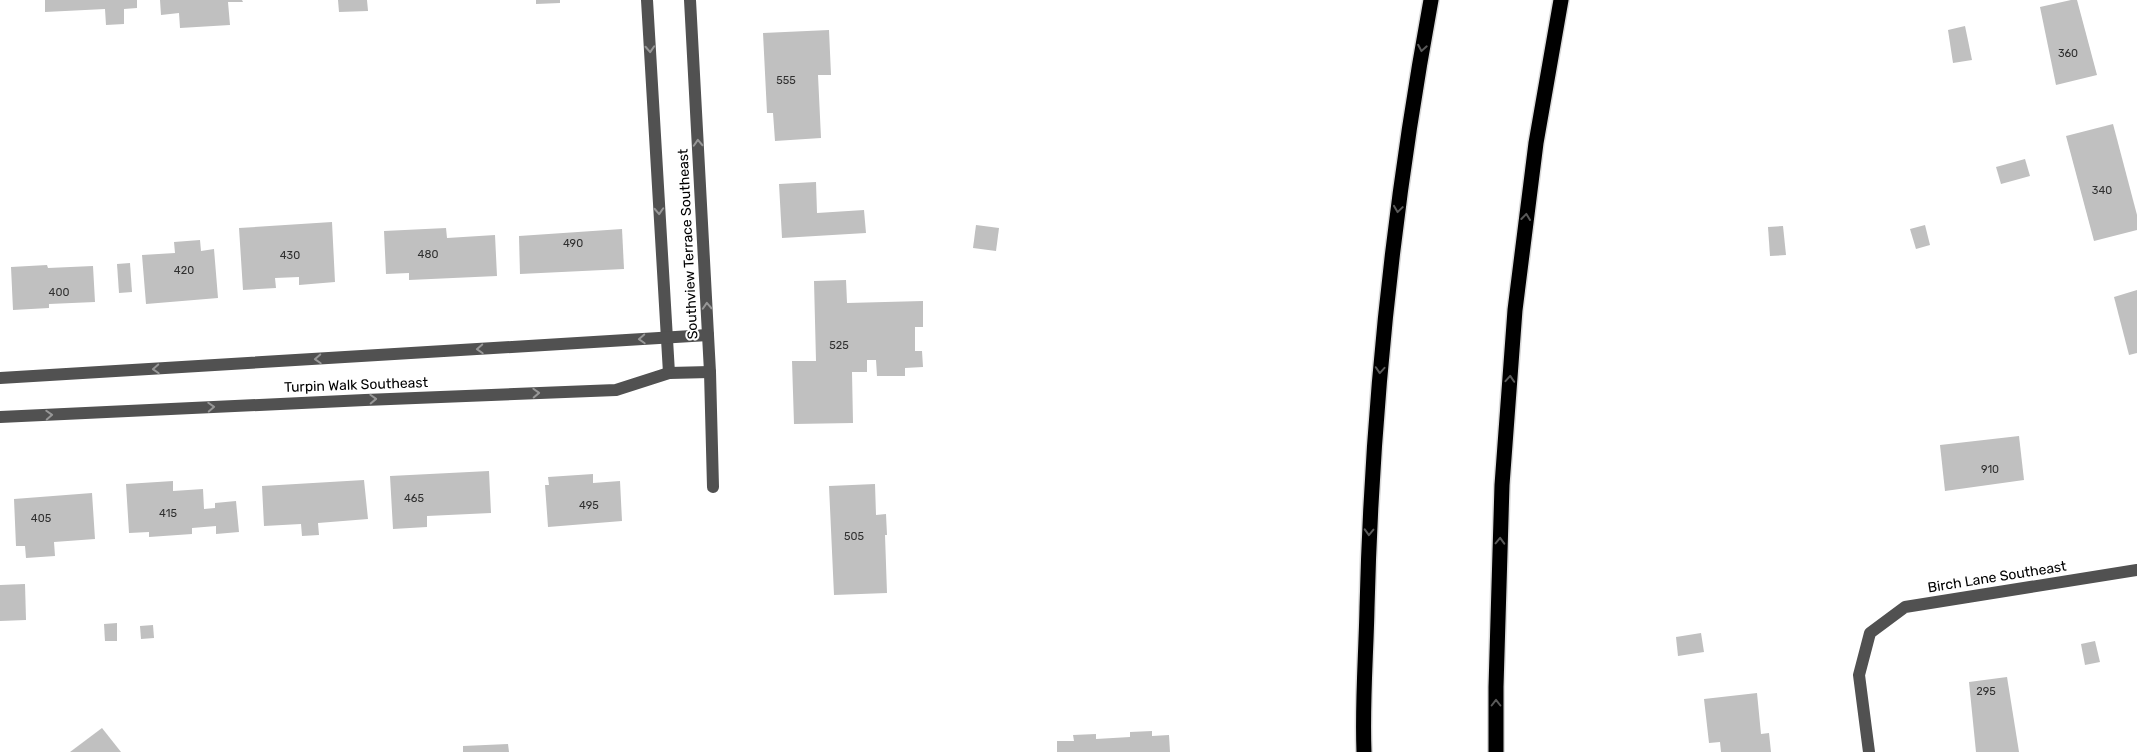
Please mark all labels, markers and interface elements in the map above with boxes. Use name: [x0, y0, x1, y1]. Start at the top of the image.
one-way arrow: [1418, 44, 1428, 52]
one-way arrow: [644, 45, 655, 53]
house number: 360: [2058, 47, 2078, 60]
house number: 555: [776, 74, 796, 87]
one-way arrow: [692, 139, 703, 147]
street label: Southview Terrace Southeast: [674, 148, 701, 340]
house number: 340: [2092, 184, 2112, 197]
one-way arrow: [1393, 205, 1404, 213]
one-way arrow: [653, 207, 664, 215]
one-way arrow: [1521, 213, 1531, 221]
house number: 490: [563, 237, 583, 250]
house number: 480: [418, 248, 438, 261]
house number: 430: [280, 249, 300, 262]
house number: 420: [174, 264, 194, 277]
house number: 400: [49, 286, 69, 299]
one-way arrow: [701, 301, 712, 309]
one-way arrow: [638, 333, 646, 344]
house number: 525: [829, 339, 849, 352]
one-way arrow: [476, 343, 484, 354]
one-way arrow: [314, 353, 322, 364]
one-way arrow: [151, 363, 159, 374]
one-way arrow: [1375, 366, 1386, 374]
street label: Turpin Walk Southeast: [284, 374, 429, 396]
one-way arrow: [1504, 374, 1515, 382]
one-way arrow: [532, 388, 540, 399]
one-way arrow: [370, 394, 378, 405]
one-way arrow: [208, 402, 215, 412]
one-way arrow: [45, 410, 53, 420]
house number: 910: [1981, 463, 1999, 476]
house number: 465: [404, 492, 424, 505]
house number: 495: [579, 499, 599, 512]
house number: 415: [159, 507, 177, 520]
house number: 405: [31, 512, 52, 525]
one-way arrow: [1363, 528, 1374, 536]
house number: 505: [844, 530, 864, 543]
one-way arrow: [1495, 537, 1505, 544]
street label: Birch Lane Southeast: [1926, 558, 2068, 596]
house number: 295: [1976, 685, 1996, 698]
one-way arrow: [1491, 699, 1501, 707]

